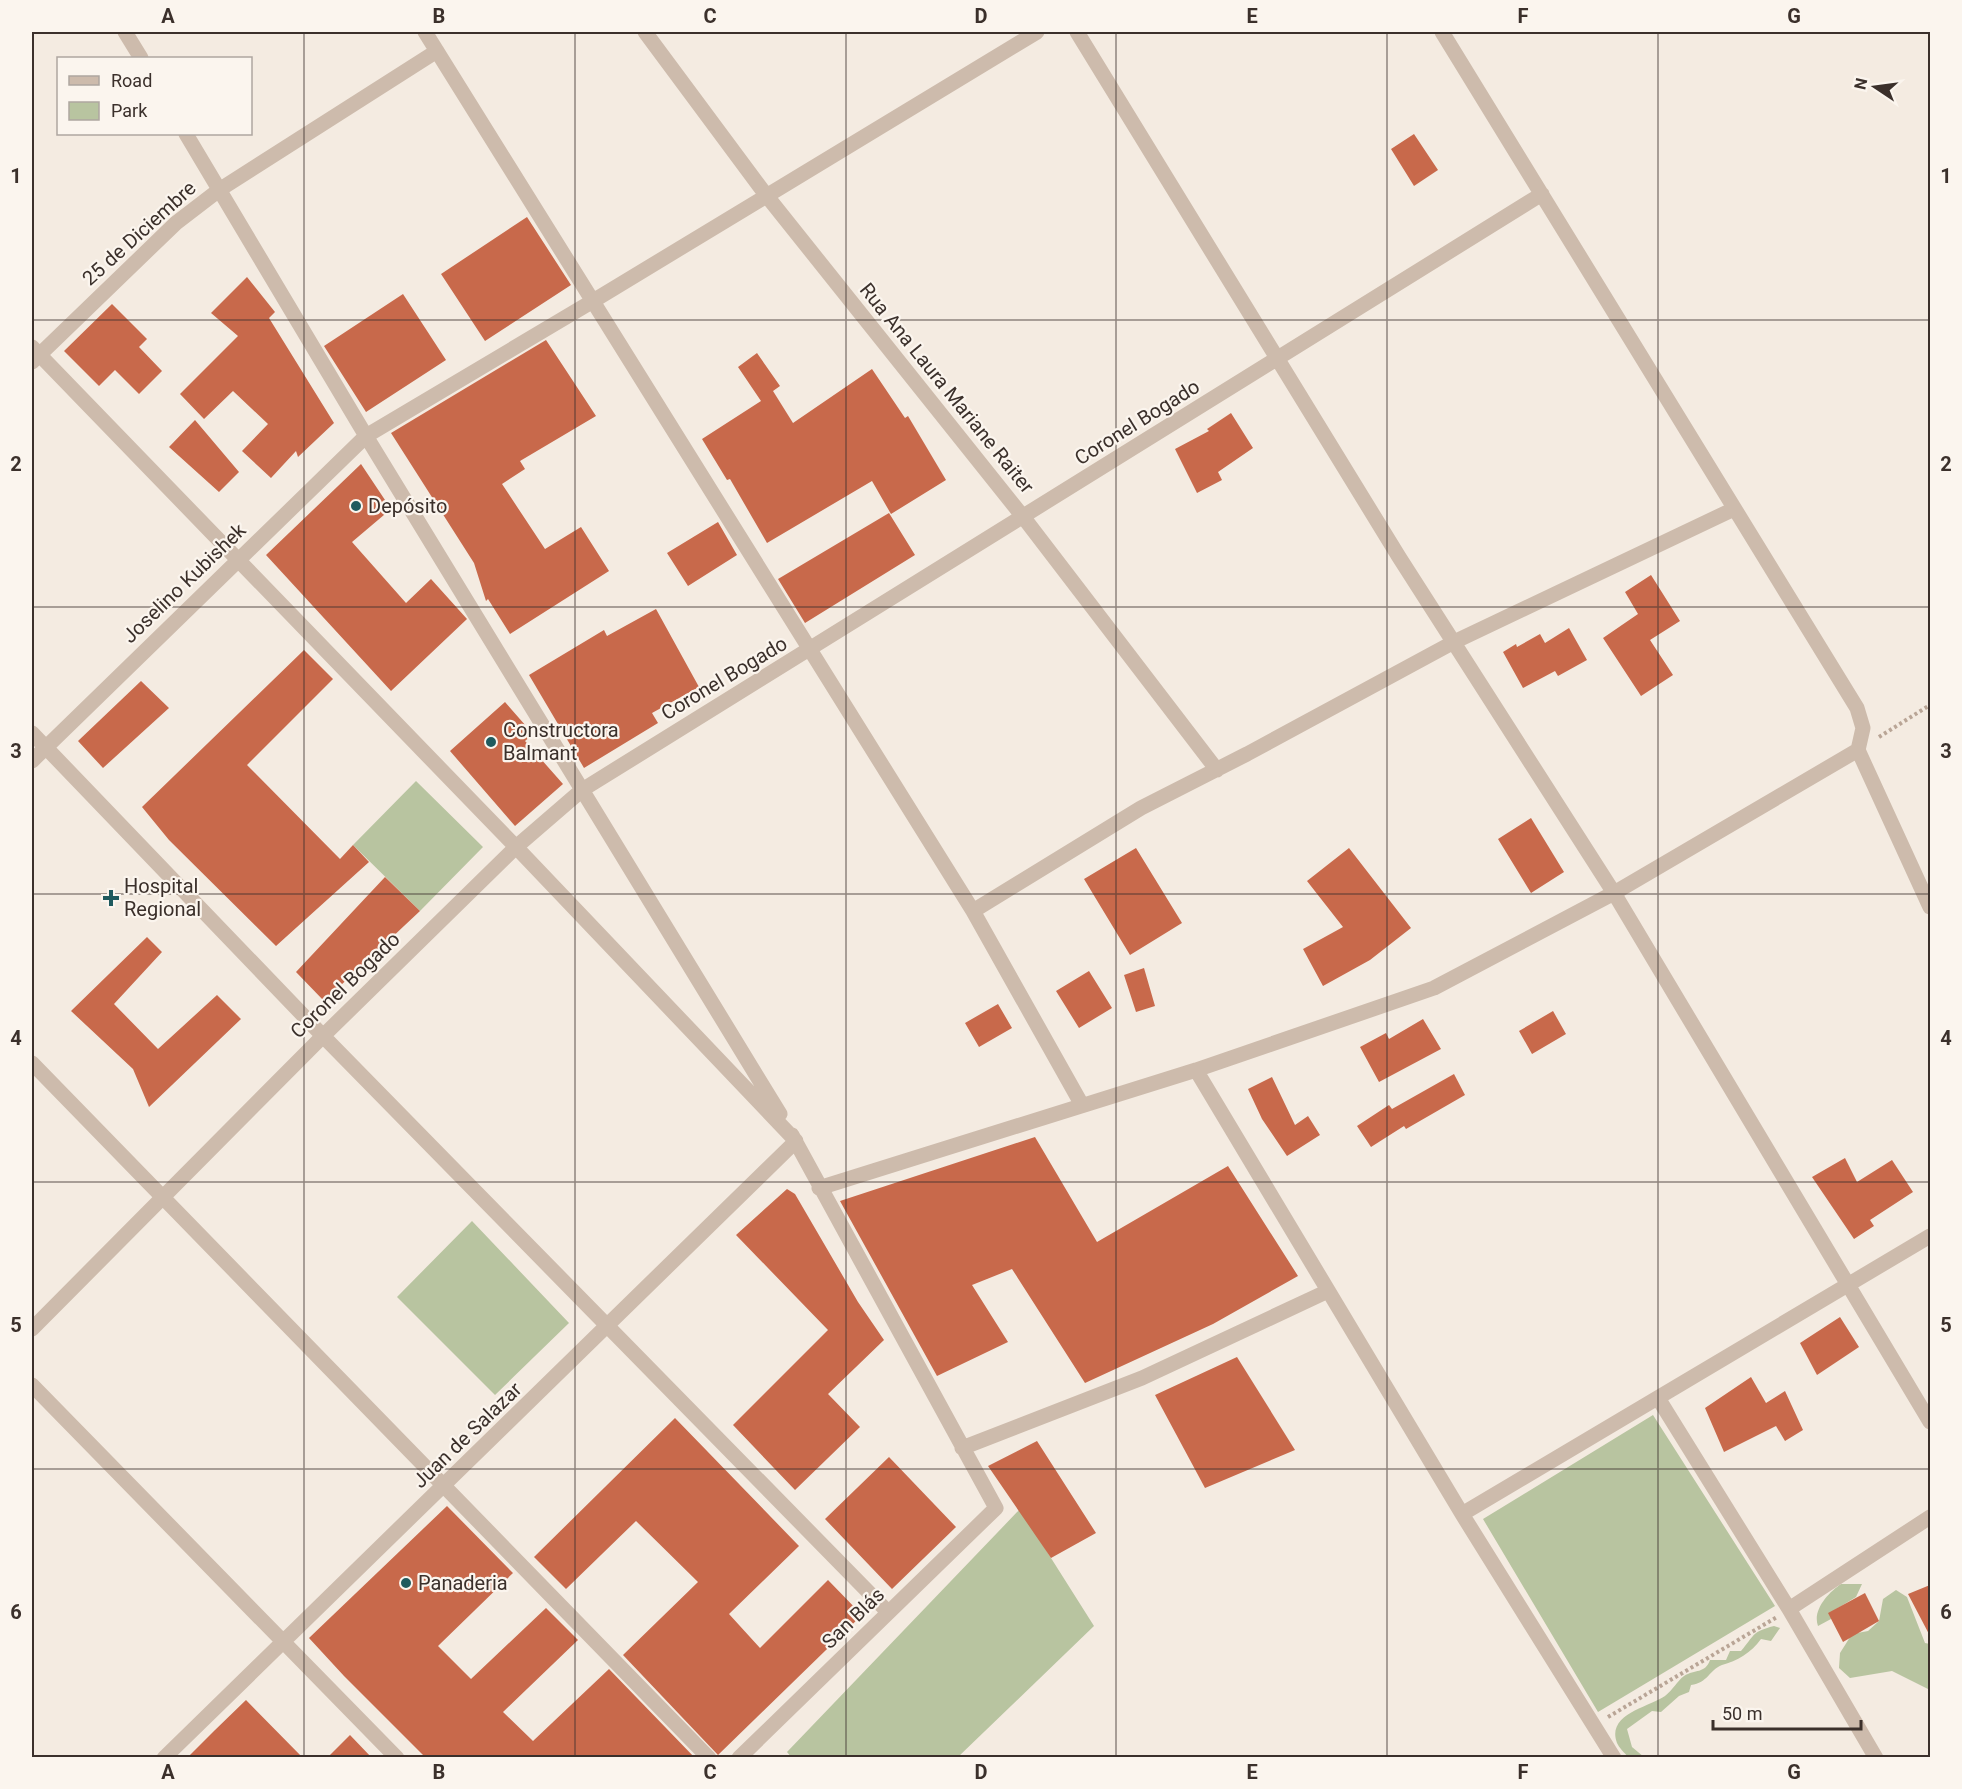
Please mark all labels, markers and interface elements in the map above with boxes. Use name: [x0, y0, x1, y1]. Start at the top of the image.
text: A: [161, 4, 175, 28]
text: B: [433, 4, 445, 28]
text: C: [703, 4, 717, 28]
text: D: [975, 4, 988, 28]
text: E: [1246, 4, 1258, 28]
text: F: [1518, 4, 1529, 28]
text: G: [1787, 4, 1801, 28]
legend: [57, 57, 252, 135]
north arrow: [1845, 57, 1905, 117]
text: Road: [111, 70, 152, 91]
text: N: [1850, 76, 1871, 91]
text: Park: [111, 100, 148, 121]
text: 1: [10, 164, 22, 188]
text: 1: [1940, 164, 1952, 188]
street label: 25 de Diciembre: [77, 176, 201, 290]
street label: Rua Ana Laura Mariane Raiter: [855, 278, 1039, 498]
street label: Coronel Bogado: [1070, 374, 1204, 470]
text: 2: [10, 452, 22, 476]
text: 2: [1940, 452, 1952, 476]
place label: Depósito: [368, 494, 447, 518]
marker: Depósito: [349, 499, 363, 513]
street label: Joselino Kubishek: [117, 517, 251, 648]
street label: Coronel Bogado: [657, 631, 791, 725]
place label: Constructora Balmant: [503, 718, 619, 765]
marker: Constructora Balmant: [484, 735, 498, 749]
text: 3: [10, 739, 22, 763]
text: 3: [1940, 739, 1952, 763]
place label: Hospital Regional: [124, 874, 201, 921]
marker: Hospital Regional: [102, 889, 120, 907]
street label: Coronel Bogado: [285, 927, 405, 1043]
text: 4: [10, 1026, 22, 1050]
text: 4: [1940, 1026, 1952, 1050]
text: 5: [10, 1313, 22, 1337]
text: 5: [1940, 1313, 1952, 1337]
street label: Juan de Salazar: [408, 1377, 527, 1493]
place label: Panaderia: [418, 1571, 508, 1595]
marker: Panaderia: [399, 1576, 413, 1590]
street label: San Blás: [817, 1583, 889, 1653]
text: 6: [10, 1600, 22, 1624]
text: 6: [1940, 1600, 1952, 1624]
scale bar: [1713, 1693, 1862, 1731]
text: 50 m: [1722, 1703, 1762, 1724]
text: A: [161, 1760, 175, 1784]
text: B: [433, 1760, 445, 1784]
text: C: [703, 1760, 717, 1784]
text: D: [975, 1760, 988, 1784]
text: E: [1246, 1760, 1258, 1784]
text: F: [1518, 1760, 1529, 1784]
text: G: [1787, 1760, 1801, 1784]

